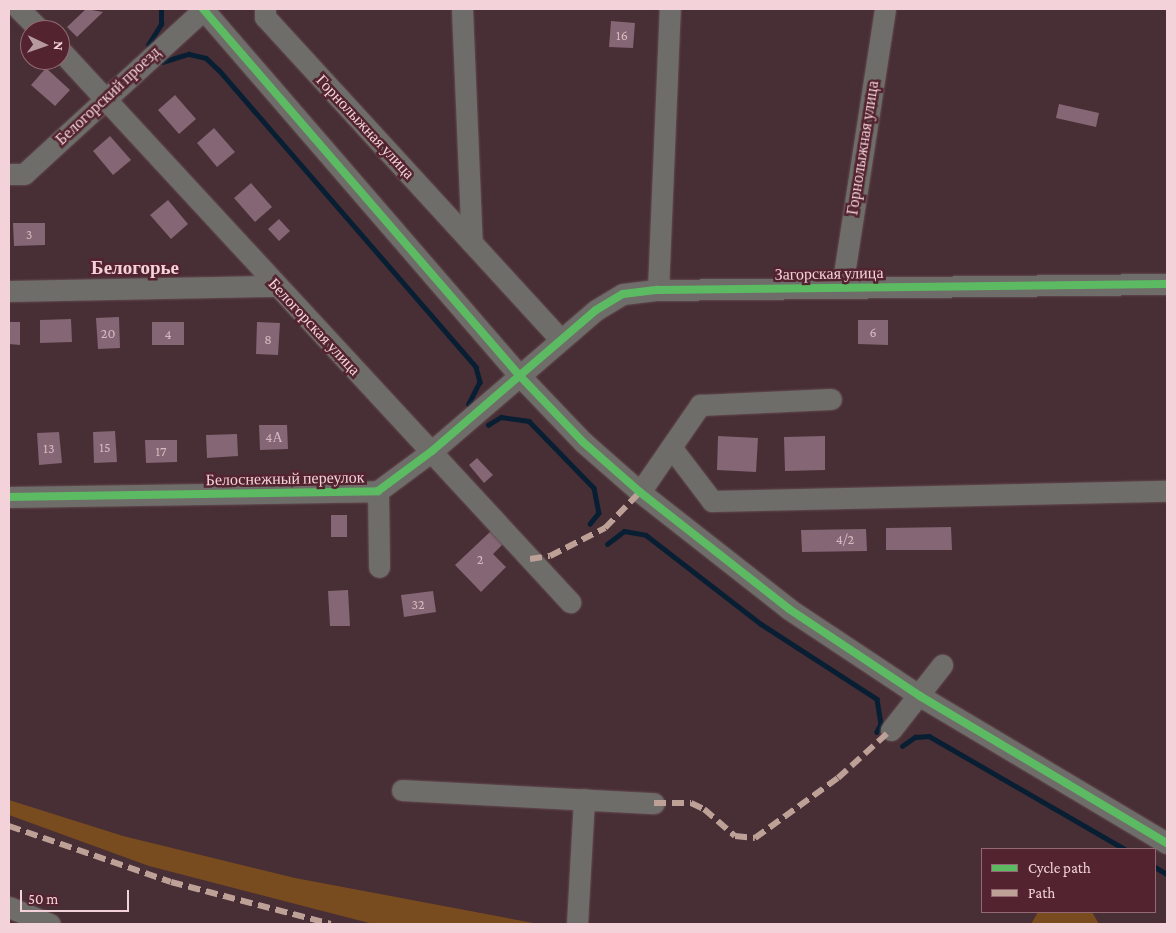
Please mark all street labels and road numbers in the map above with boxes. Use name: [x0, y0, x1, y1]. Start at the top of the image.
street label: Белогорский проезд: [52, 43, 164, 149]
street label: Горнолыжная улица: [312, 71, 418, 183]
street label: Горнолыжная улица: [843, 80, 883, 216]
street label: Загорская улица: [774, 263, 884, 285]
street label: Белогорская улица: [264, 274, 364, 380]
street label: Белоснежный переулок: [205, 468, 365, 490]

